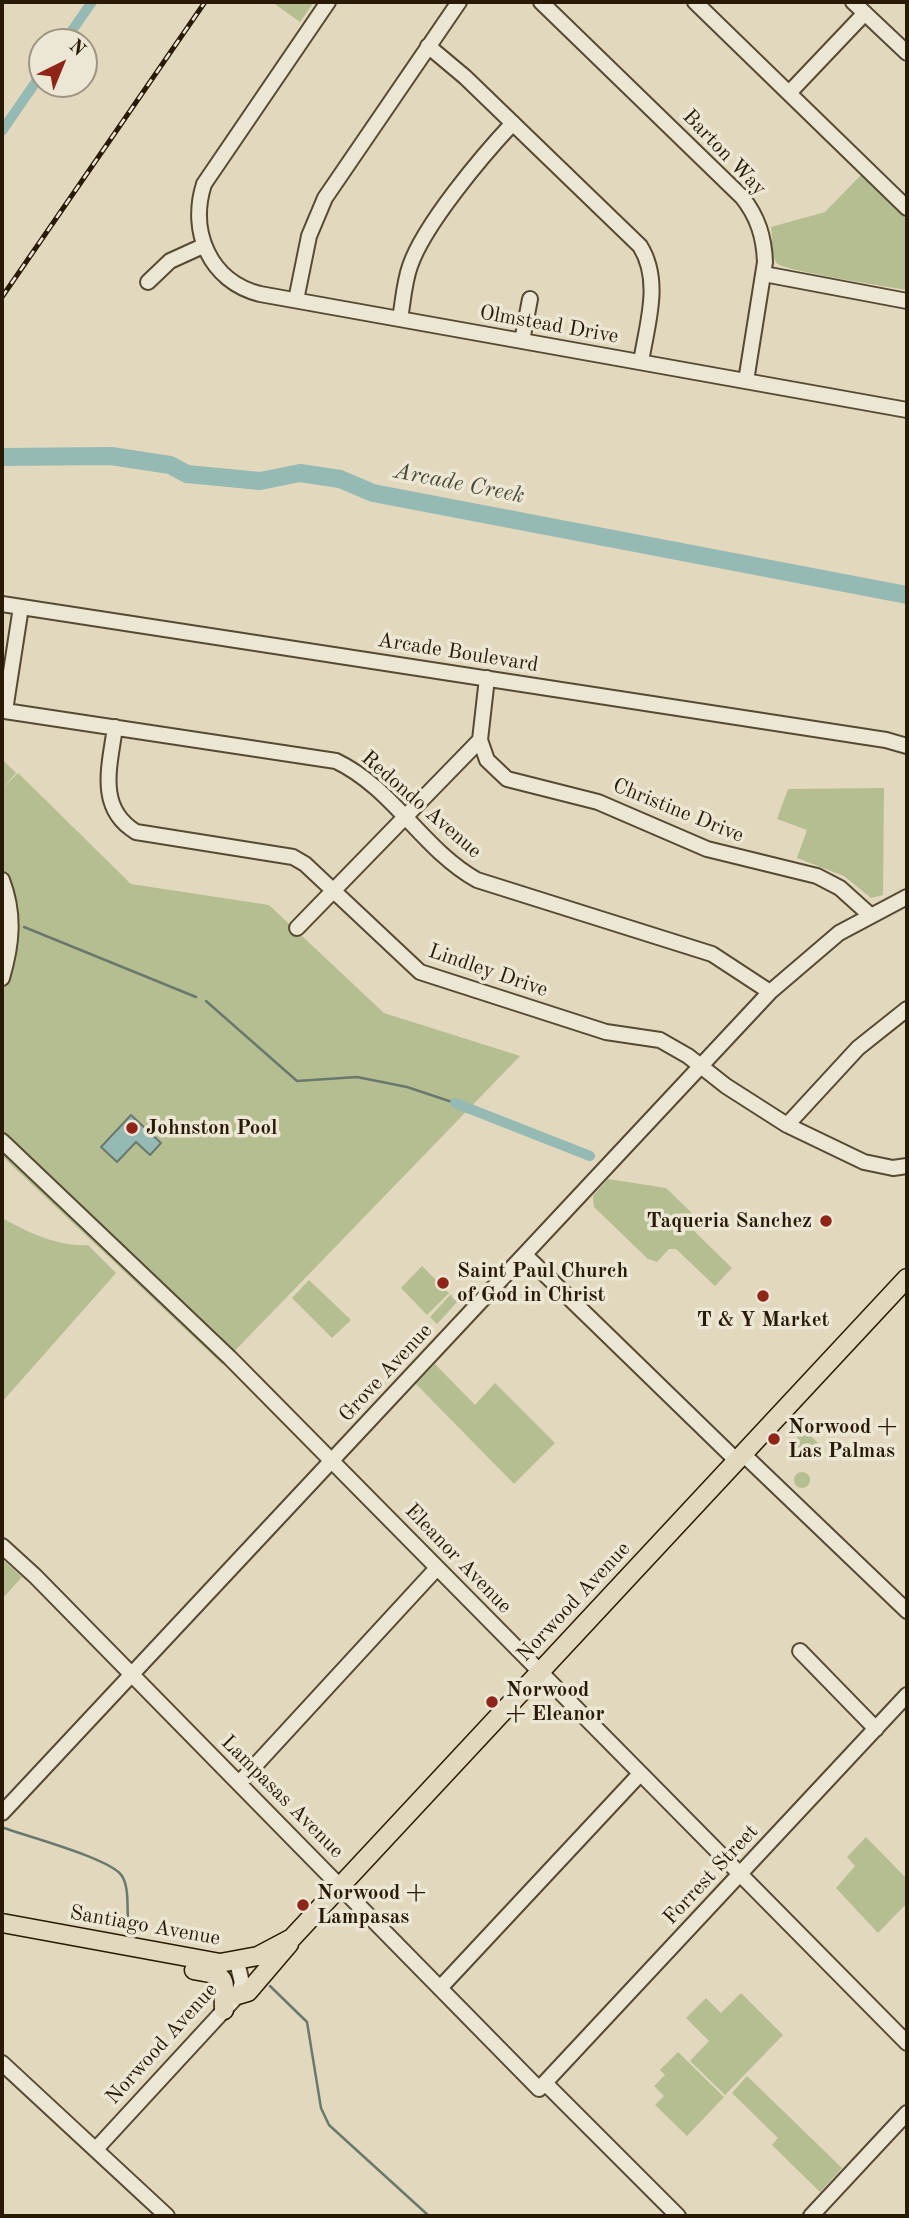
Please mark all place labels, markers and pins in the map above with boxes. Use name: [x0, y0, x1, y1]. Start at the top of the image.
place label: Johnston Pool: [146, 1115, 277, 1141]
marker: Johnston Pool: [124, 1120, 140, 1136]
place label: Taqueria Sanchez: [647, 1208, 812, 1234]
marker: Taqueria Sanchez: [818, 1213, 834, 1229]
place label: Saint Paul Church of God in Christ: [457, 1258, 628, 1308]
marker: Saint Paul Church of God in Christ: [435, 1275, 451, 1291]
marker: T & Y Market: [755, 1288, 771, 1304]
place label: T & Y Market: [697, 1307, 829, 1333]
place label: Norwood + Las Palmas: [788, 1414, 897, 1464]
marker: Norwood + Las Palmas: [766, 1431, 782, 1447]
place label: Norwood + Eleanor: [506, 1677, 605, 1727]
marker: Norwood + Eleanor: [484, 1694, 500, 1710]
place label: Norwood + Lampasas: [317, 1880, 426, 1930]
marker: Norwood + Lampasas: [295, 1897, 311, 1913]

